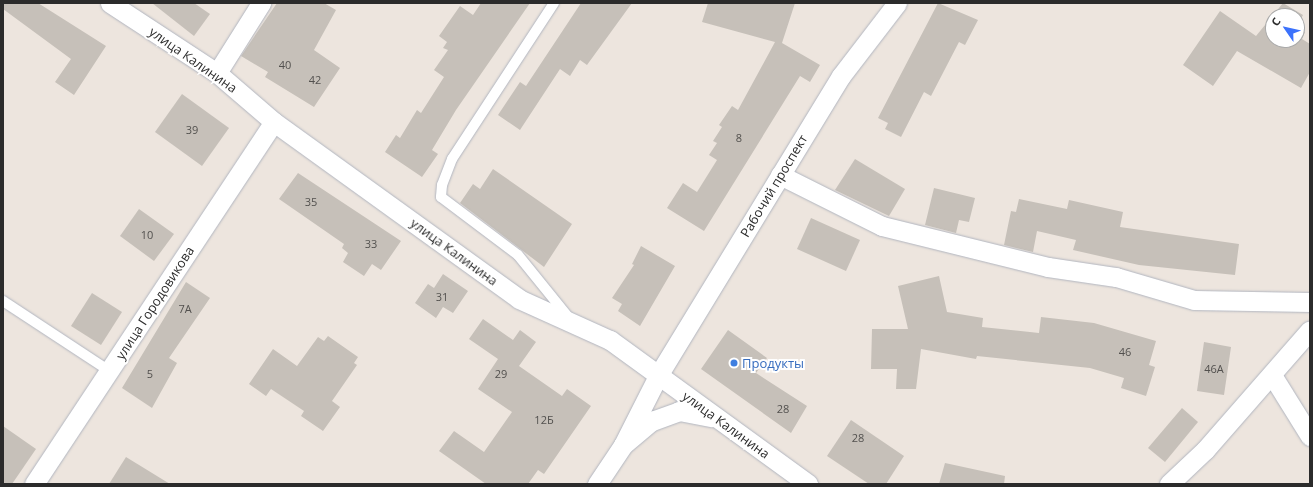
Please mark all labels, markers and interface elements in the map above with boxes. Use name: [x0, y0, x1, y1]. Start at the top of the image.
north arrow: [1265, 8, 1305, 48]
text: С: [1267, 14, 1284, 29]
street label: улица Калинина: [146, 24, 240, 96]
house number: 40: [279, 58, 291, 72]
house number: 42: [309, 73, 321, 87]
house number: 39: [186, 123, 198, 137]
house number: 8: [736, 131, 742, 145]
street label: Рабочий проспект: [737, 132, 811, 240]
house number: 35: [305, 195, 317, 209]
street label: улица Калинина: [407, 215, 501, 289]
house number: 10: [141, 228, 153, 242]
house number: 33: [365, 237, 377, 251]
street label: улица Городовикова: [113, 244, 197, 362]
house number: 31: [436, 290, 448, 304]
house number: 7А: [178, 302, 192, 316]
house number: 46: [1119, 345, 1131, 359]
place label: Продукты: [742, 355, 804, 371]
marker: Продукты: [729, 358, 739, 368]
house number: 46А: [1204, 362, 1224, 376]
house number: 5: [147, 367, 153, 381]
house number: 29: [495, 367, 507, 381]
street label: улица Калинина: [679, 388, 773, 462]
house number: 28: [777, 402, 789, 416]
house number: 12Б: [534, 413, 554, 427]
house number: 28: [852, 431, 864, 445]

